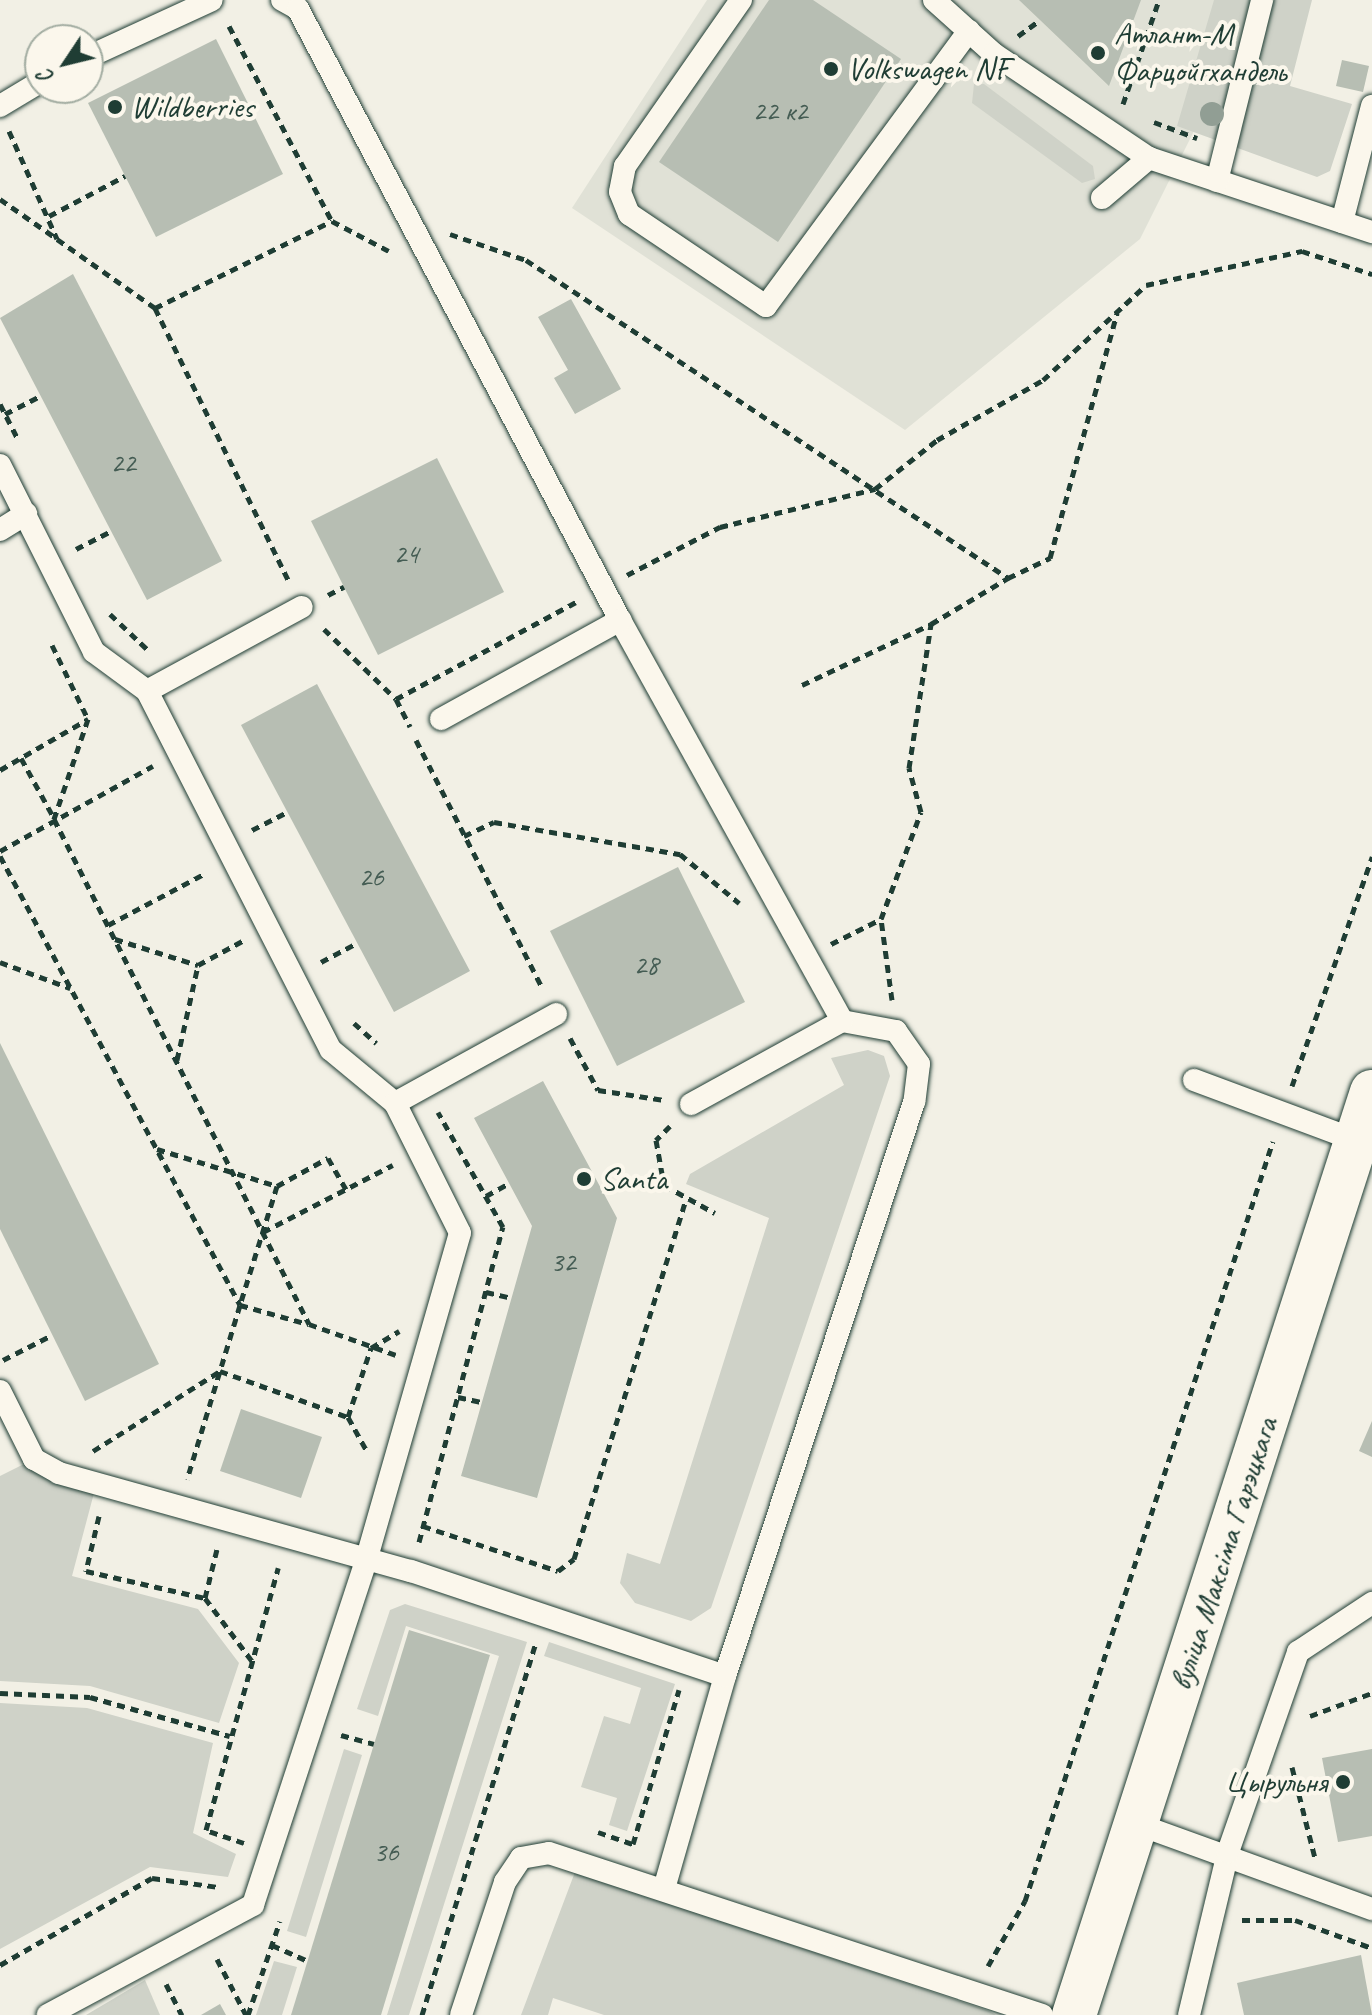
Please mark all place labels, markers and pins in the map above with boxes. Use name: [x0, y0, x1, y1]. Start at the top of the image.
place label: Атлант-М Фарцойгхандель: [1114, 16, 1286, 91]
marker: Атлант-М Фарцойгхандель: [1089, 44, 1107, 62]
place label: Volkswagen NF: [847, 50, 1008, 88]
marker: Volkswagen NF: [822, 60, 840, 78]
place label: Wildberries: [131, 88, 254, 126]
marker: Wildberries: [106, 98, 124, 116]
place label: Santa: [600, 1160, 667, 1198]
marker: Santa: [575, 1170, 593, 1188]
place label: Цырульня: [1225, 1763, 1327, 1801]
marker: Цырульня: [1334, 1773, 1352, 1791]

